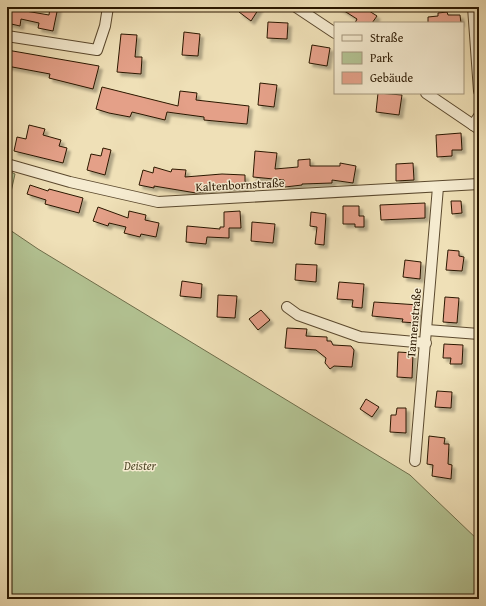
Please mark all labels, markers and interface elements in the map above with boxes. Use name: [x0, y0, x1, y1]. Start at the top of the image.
legend: [334, 22, 464, 94]
text: Straße: [370, 29, 404, 46]
text: Park: [370, 49, 394, 66]
text: Gebäude: [370, 69, 413, 86]
street label: Kaltenbornstraße: [195, 174, 285, 195]
street label: Tannenstraße: [402, 287, 425, 359]
park label: Deister: [123, 457, 157, 474]

